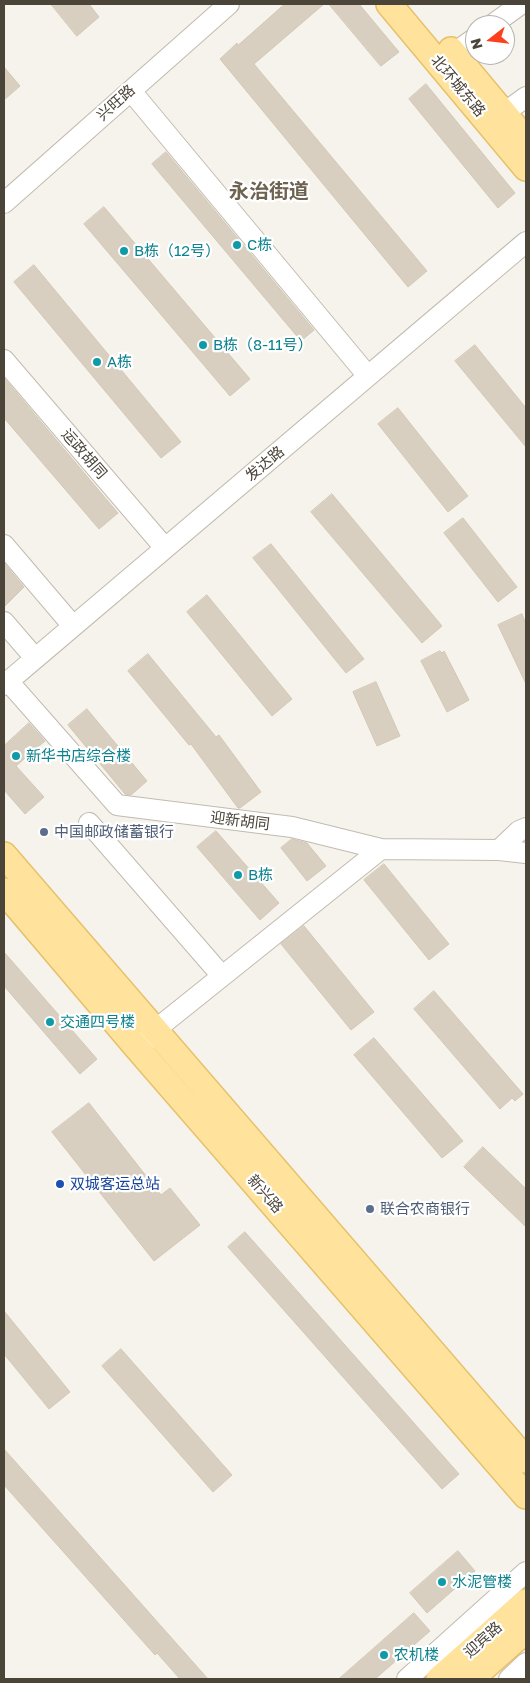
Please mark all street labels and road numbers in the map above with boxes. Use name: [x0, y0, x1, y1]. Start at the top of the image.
street label: 北环城东路: [427, 51, 489, 121]
street label: 兴旺路: [93, 81, 139, 125]
street label: 运政胡同: [58, 425, 110, 483]
street label: 发达路: [242, 443, 288, 485]
street label: 迎新胡同: [209, 808, 271, 834]
street label: 新兴路: [243, 1171, 287, 1217]
street label: 迎宾路: [460, 1618, 506, 1662]

